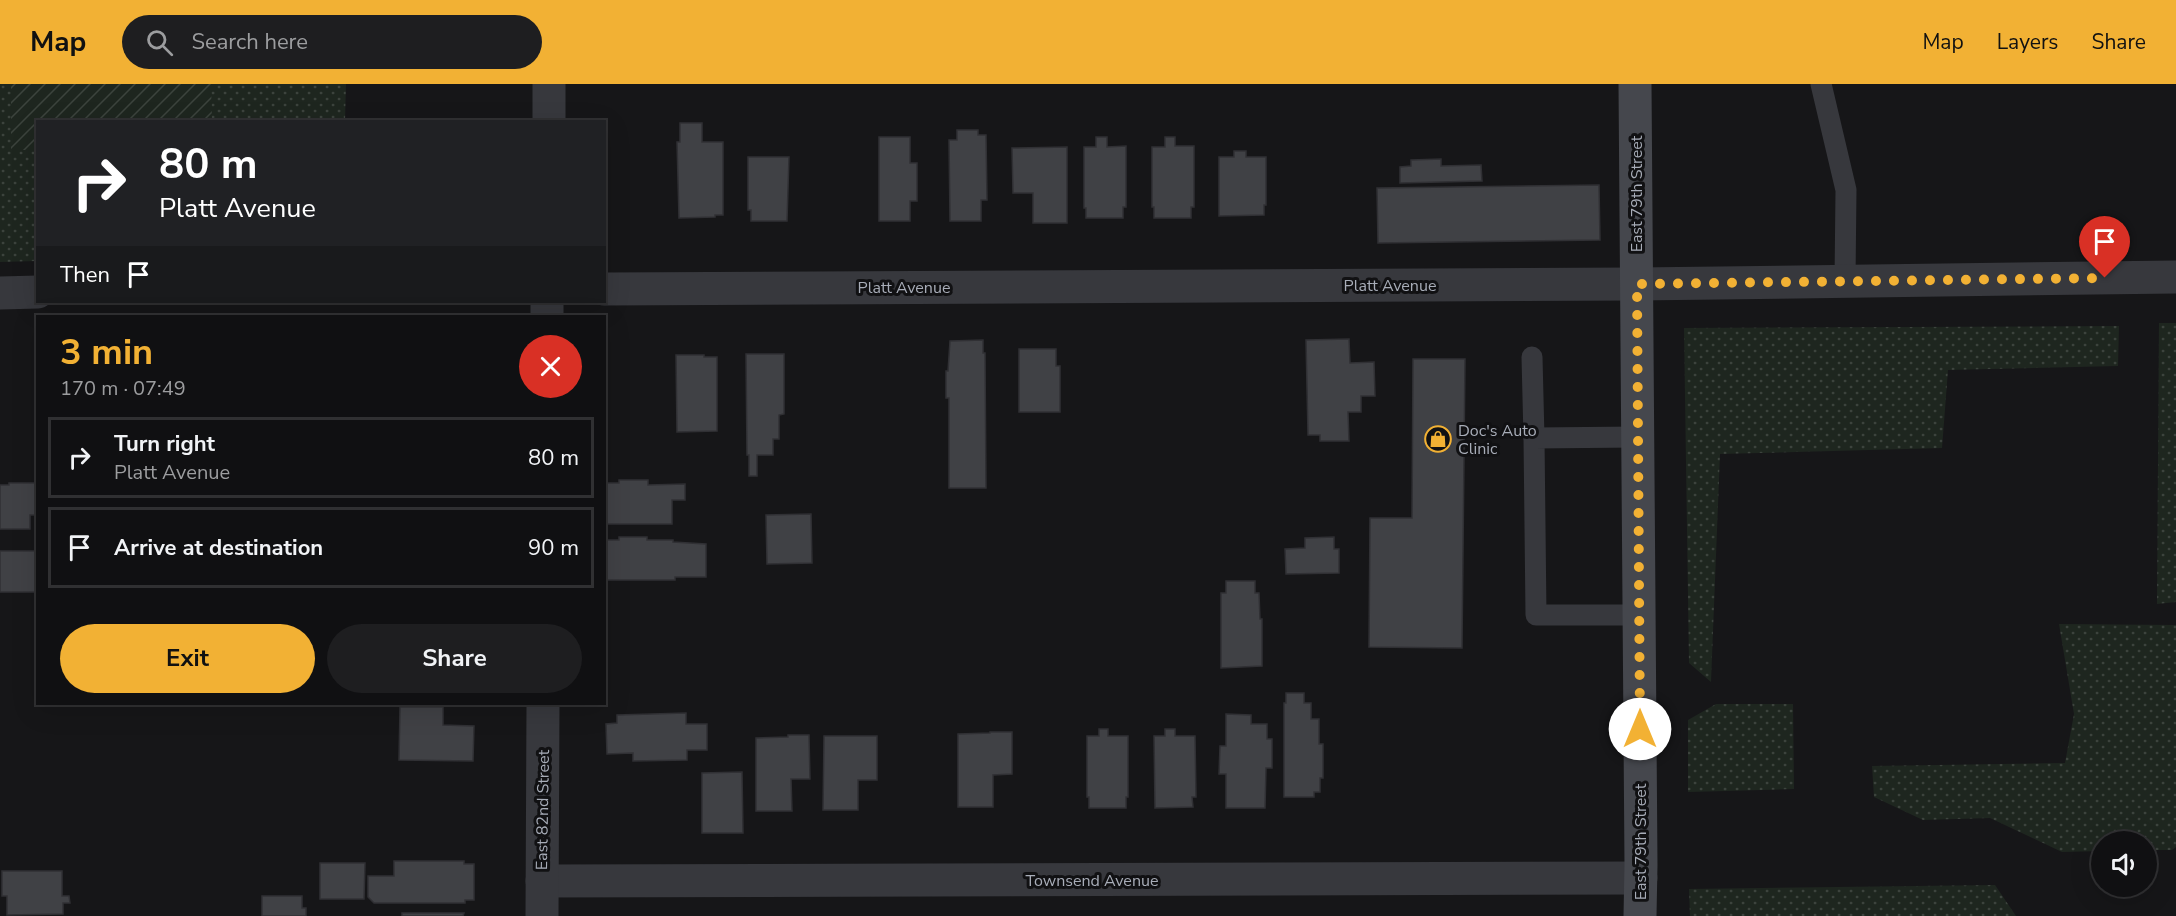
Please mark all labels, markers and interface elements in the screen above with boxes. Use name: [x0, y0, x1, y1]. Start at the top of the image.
search box: [122, 15, 542, 69]
text: Map: [30, 23, 86, 61]
icon: search: [143, 26, 176, 59]
text: Search here: [191, 27, 308, 57]
text: Map: [1922, 28, 1964, 56]
text: Layers: [1997, 28, 2058, 56]
text: Share: [2091, 28, 2146, 56]
street label: East 79th Street: [1626, 135, 1648, 252]
text: 80 m: [159, 136, 258, 193]
icon: right: [60, 144, 138, 222]
text: Platt Avenue: [159, 190, 316, 227]
pin: [2079, 216, 2130, 278]
icon: arrive: [2088, 225, 2121, 258]
icon: arrive: [122, 258, 155, 291]
text: Then: [60, 260, 110, 290]
street label: Platt Avenue: [1344, 275, 1436, 297]
street label: Platt Avenue: [858, 277, 950, 299]
text: 3 min: [60, 328, 153, 377]
button: close: [519, 335, 582, 398]
text: 170 m · 07:49: [60, 375, 186, 402]
place label: Doc's Auto Clinic: [1458, 420, 1537, 460]
shop icon: Doc's Auto Clinic: [1423, 424, 1453, 454]
text: Turn right: [114, 429, 215, 459]
icon: right: [63, 441, 96, 474]
text: 80 m: [528, 443, 579, 473]
text: Platt Avenue: [114, 459, 230, 486]
icon: arrive: [63, 531, 96, 564]
text: Arrive at destination: [114, 533, 323, 563]
text: 90 m: [528, 533, 579, 563]
button: Exit: [60, 624, 315, 693]
button: Share: [327, 624, 582, 693]
position arrow: [1608, 697, 1672, 761]
street label: East 82nd Street: [531, 749, 555, 870]
street label: East 79th Street: [1630, 783, 1652, 900]
map controls: [2091, 831, 2157, 897]
button: sound: [2091, 831, 2157, 897]
street label: Townsend Avenue: [1026, 870, 1158, 892]

